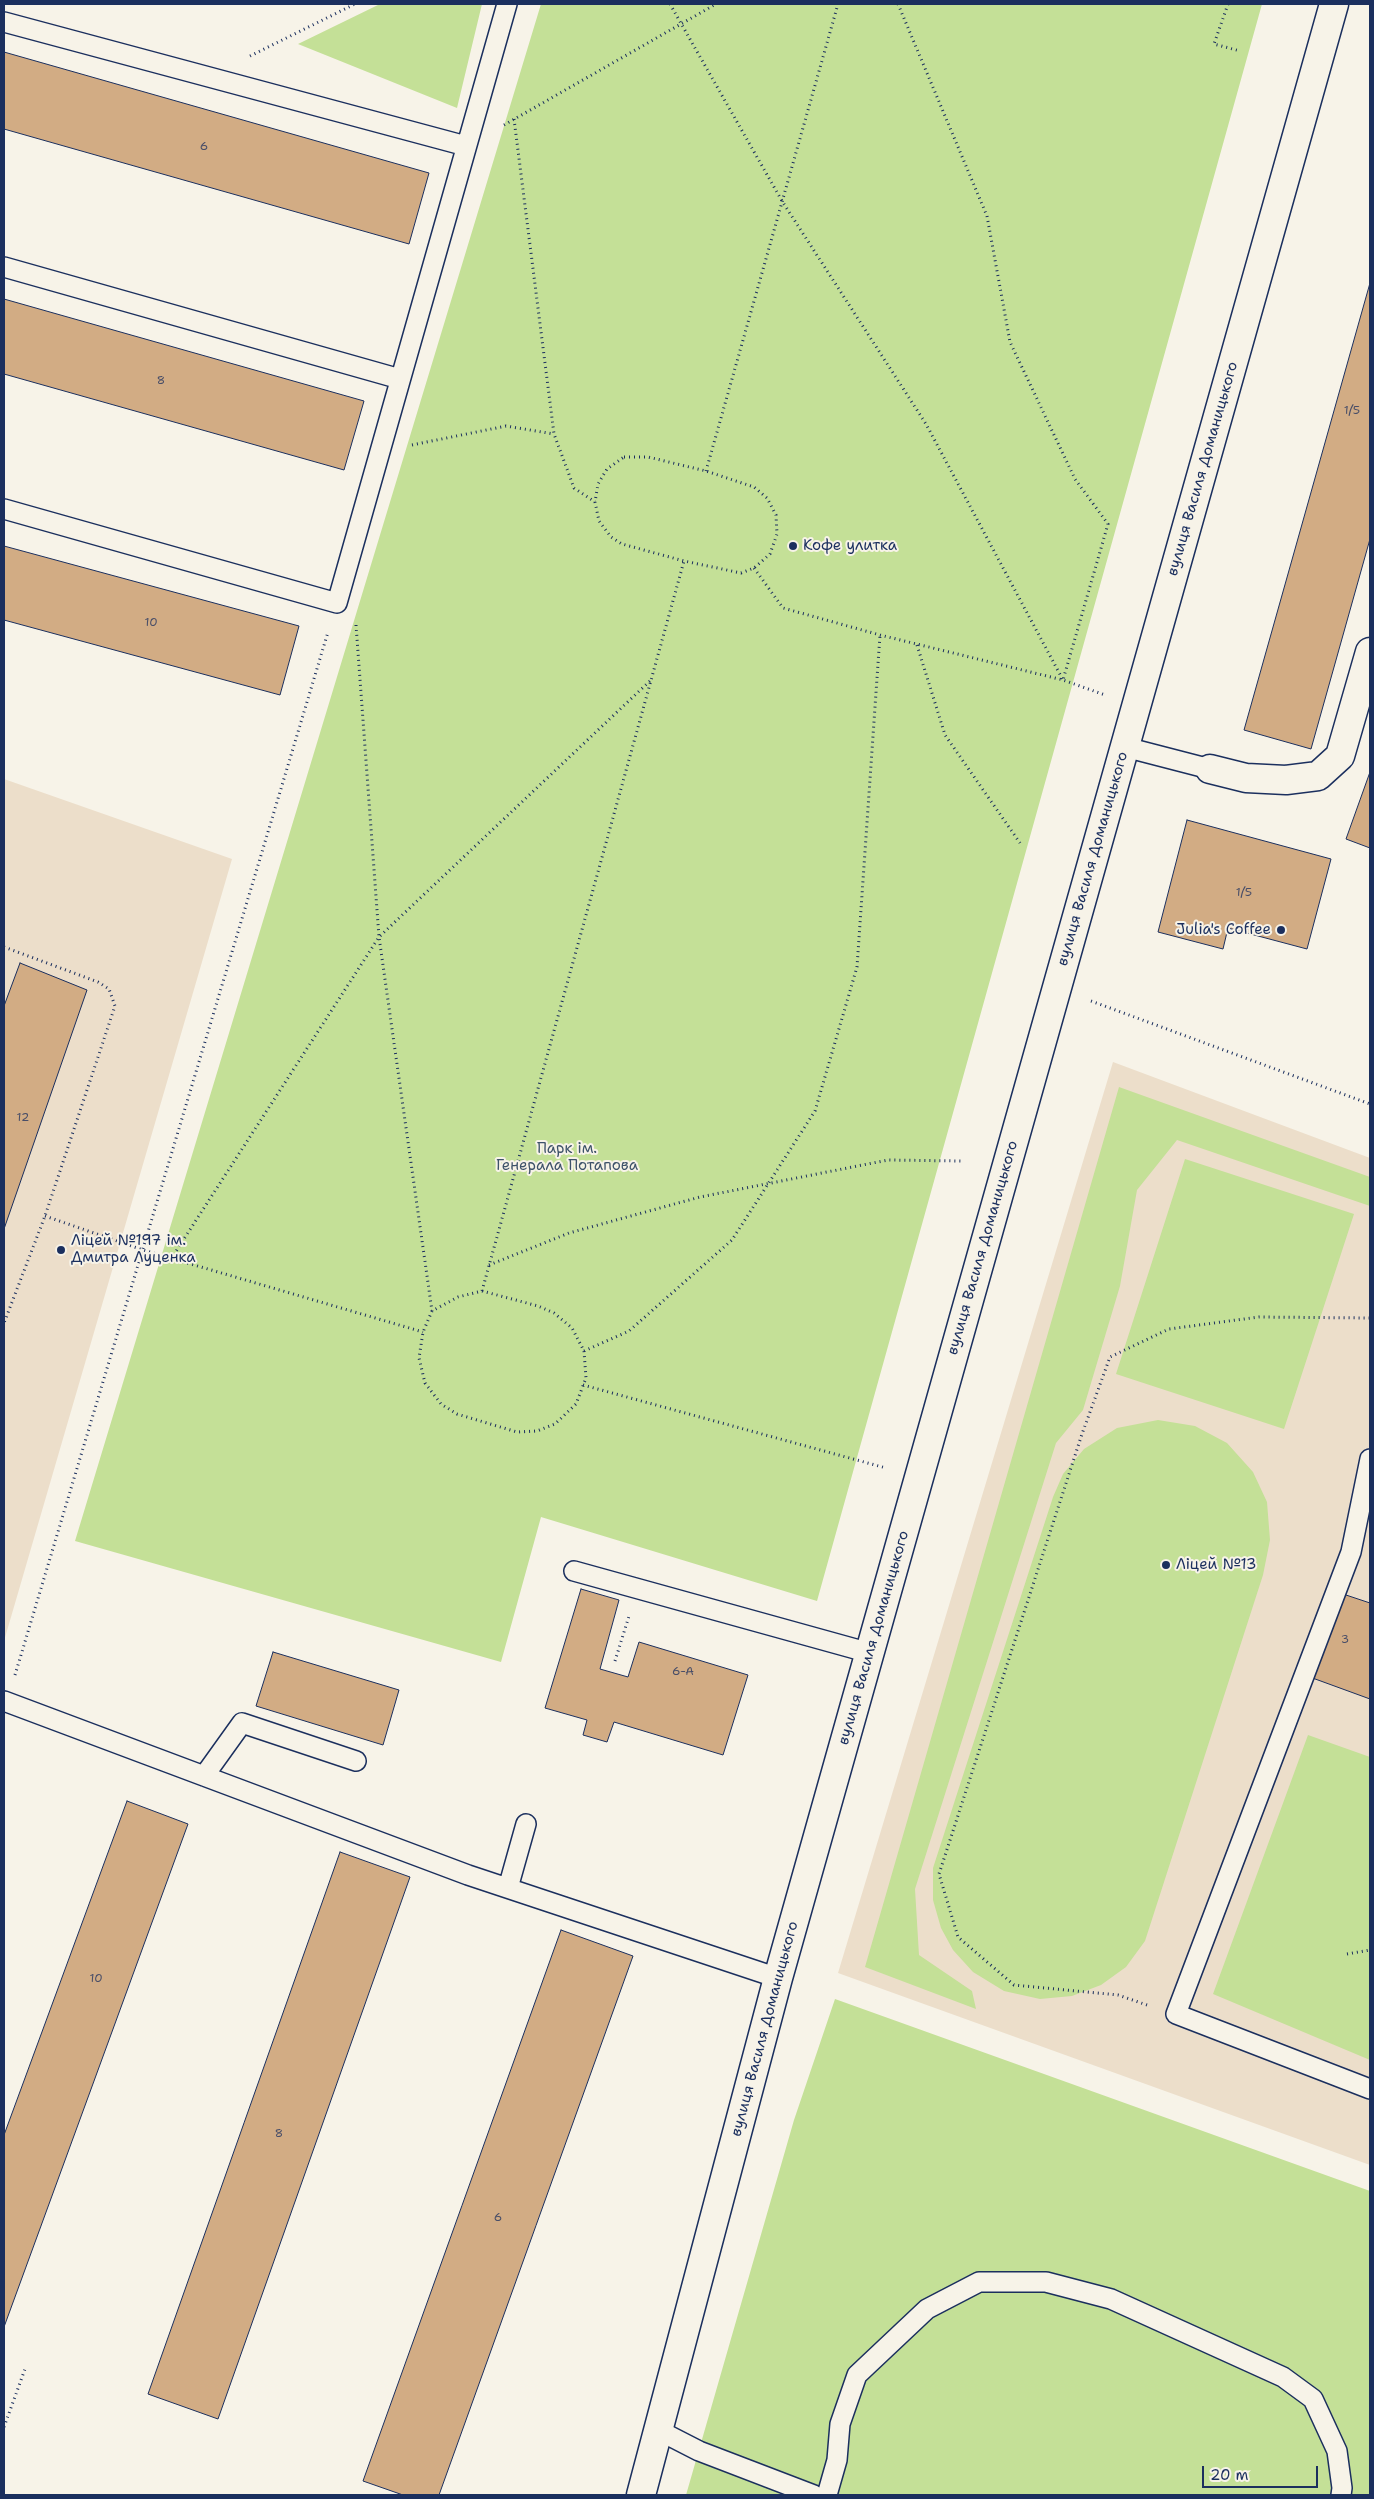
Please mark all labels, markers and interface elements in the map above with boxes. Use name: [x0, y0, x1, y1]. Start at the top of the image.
house number: 6: [200, 140, 208, 154]
street label: вулиця Василя Доманицького: [1164, 360, 1242, 578]
house number: 8: [157, 374, 165, 388]
house number: 1/5: [1344, 404, 1360, 418]
place label: Кофе улитка: [803, 537, 897, 555]
marker: Кофе улитка: [787, 540, 799, 552]
house number: 10: [144, 616, 158, 630]
street label: вулиця Василя Доманицького: [1054, 750, 1132, 968]
house number: 1/5: [1236, 886, 1252, 900]
place label: Julia's Coffee: [1176, 921, 1271, 939]
marker: Julia's Coffee: [1275, 924, 1287, 936]
house number: 12: [17, 1111, 29, 1125]
street label: вулиця Василя Доманицького: [944, 1139, 1022, 1357]
park label: Парк ім. Генерала Потапова: [496, 1140, 638, 1175]
place label: Ліцей №197 ім. Дмитра Луценка: [71, 1232, 196, 1267]
marker: Ліцей №197 ім. Дмитра Луценка: [55, 1244, 67, 1256]
street label: вулиця Василя Доманицького: [835, 1529, 913, 1747]
place label: Ліцей №13: [1176, 1556, 1257, 1574]
marker: Ліцей №13: [1160, 1559, 1172, 1571]
house number: 3: [1341, 1633, 1349, 1647]
house number: 6-А: [672, 1665, 694, 1679]
street label: вулиця Василя Доманицького: [728, 1919, 802, 2139]
house number: 10: [89, 1972, 103, 1986]
house number: 8: [275, 2127, 283, 2141]
house number: 6: [494, 2211, 502, 2225]
scale bar: [1204, 2456, 1320, 2488]
text: 20 m: [1210, 2465, 1249, 2485]

